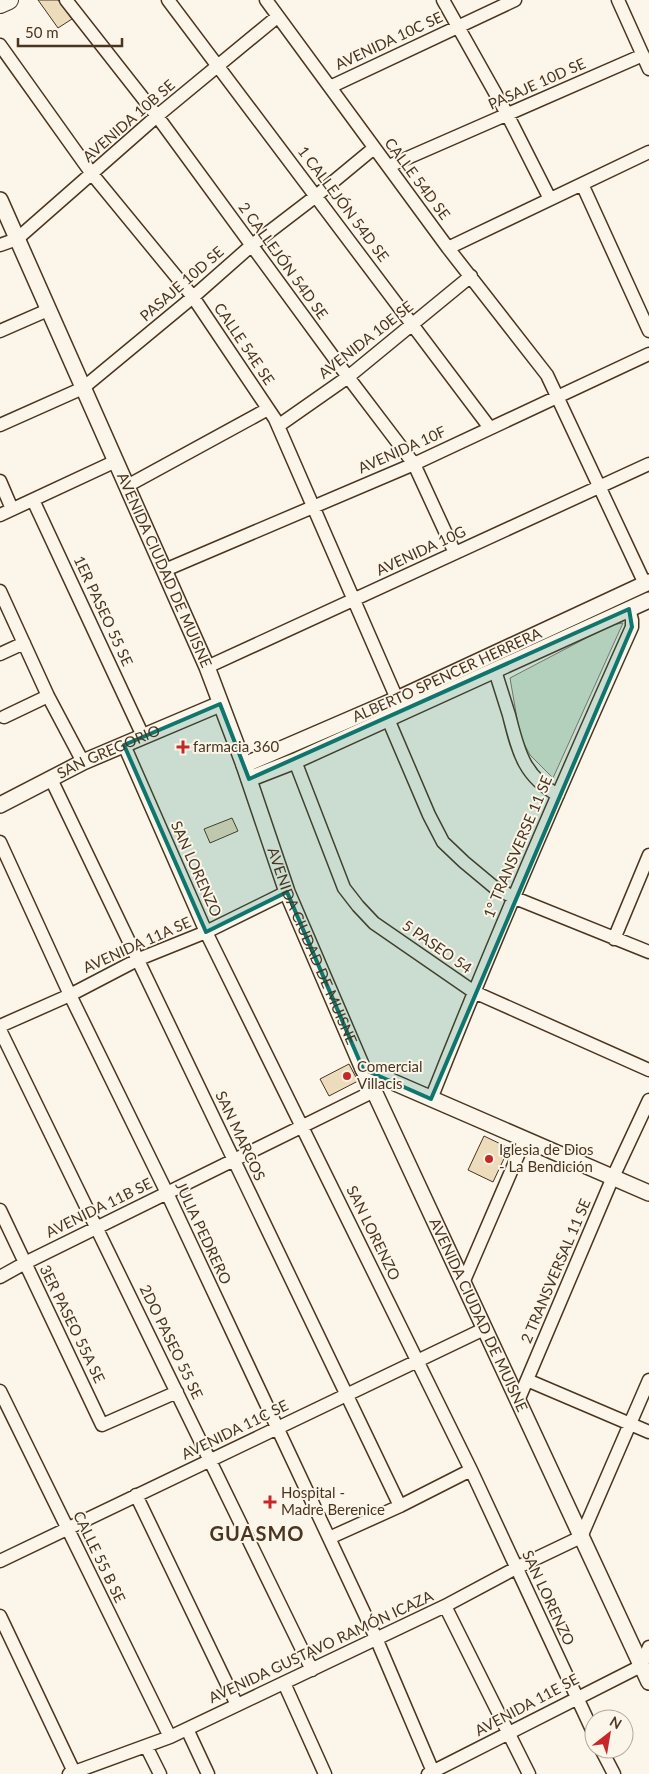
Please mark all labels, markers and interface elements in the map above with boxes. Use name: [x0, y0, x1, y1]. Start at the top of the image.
street label: AVENIDA 10C SE: [332, 7, 445, 73]
scale bar: [18, 15, 121, 47]
text: 50 m: [25, 23, 59, 41]
street label: PASAJE 10D SE: [485, 54, 588, 113]
street label: AVENIDA 10B SE: [79, 75, 178, 165]
street label: CALLE 54D SE: [381, 134, 454, 223]
street label: 1 CALLEJÓN 54D SE: [295, 142, 393, 265]
street label: 2 CALLEJÓN 54D SE: [235, 199, 332, 322]
street label: PASAJE 10D SE: [136, 242, 227, 324]
street label: AVENIDA 10E SE: [314, 297, 416, 382]
street label: CALLE 54E SE: [211, 299, 279, 388]
street label: AVENIDA 10F: [355, 422, 448, 476]
street label: AVENIDA CIUDAD DE MUISNE: [114, 469, 216, 670]
street label: AVENIDA 10G: [373, 521, 468, 579]
street label: 1ER PASEO 55 SE: [71, 553, 137, 669]
street label: ALBERTO SPENCER HERRERA: [349, 623, 545, 725]
street label: SAN GREGORIO: [54, 720, 162, 782]
place label: farmacia 360: [193, 737, 279, 755]
marker: farmacia 360: [177, 741, 189, 753]
street label: 1° TRANSVERSE 11 SE: [479, 773, 555, 921]
street label: SAN LORENZO: [168, 818, 226, 919]
street label: AVENIDA CIUDAD DE MUISNE: [265, 845, 361, 1047]
street label: AVENIDA 11A SE: [80, 912, 193, 976]
street label: 5 PASEO 54: [399, 916, 476, 977]
place label: Comercial Villacis: [357, 1057, 423, 1092]
marker: Comercial Villacis: [341, 1070, 353, 1082]
street label: SAN MARCOS: [212, 1088, 270, 1183]
place label: Iglesia de Dios - La Bendición: [499, 1140, 594, 1175]
marker: Iglesia de Dios - La Bendición: [483, 1153, 495, 1165]
street label: AVENIDA 11B SE: [42, 1174, 155, 1241]
street label: JULIA PEDRERO: [172, 1178, 236, 1287]
street label: SAN LORENZO: [343, 1182, 405, 1283]
street label: 2 TRANSVERSAL 11 SE: [516, 1196, 594, 1346]
street label: AVENIDA CIUDAD DE MUISNE: [426, 1215, 532, 1414]
street label: 3ER PASEO 55A SE: [37, 1262, 109, 1386]
street label: 2DO PASEO 55 SE: [136, 1282, 207, 1402]
street label: AVENIDA 11C SE: [178, 1395, 291, 1463]
place label: Hospital - Madre Berenice: [281, 1483, 385, 1518]
marker: Hospital - Madre Berenice: [263, 1495, 277, 1509]
street label: CALLE 55 B SE: [70, 1508, 130, 1605]
district label: GUASMO: [210, 1521, 304, 1545]
street label: SAN LORENZO: [519, 1547, 579, 1648]
street label: AVENIDA GUSTAVO RAMÓN ICAZA: [205, 1586, 437, 1706]
street label: AVENIDA 11E SE: [471, 1669, 582, 1739]
north arrow: [584, 1709, 634, 1759]
text: N: [607, 1712, 625, 1732]

